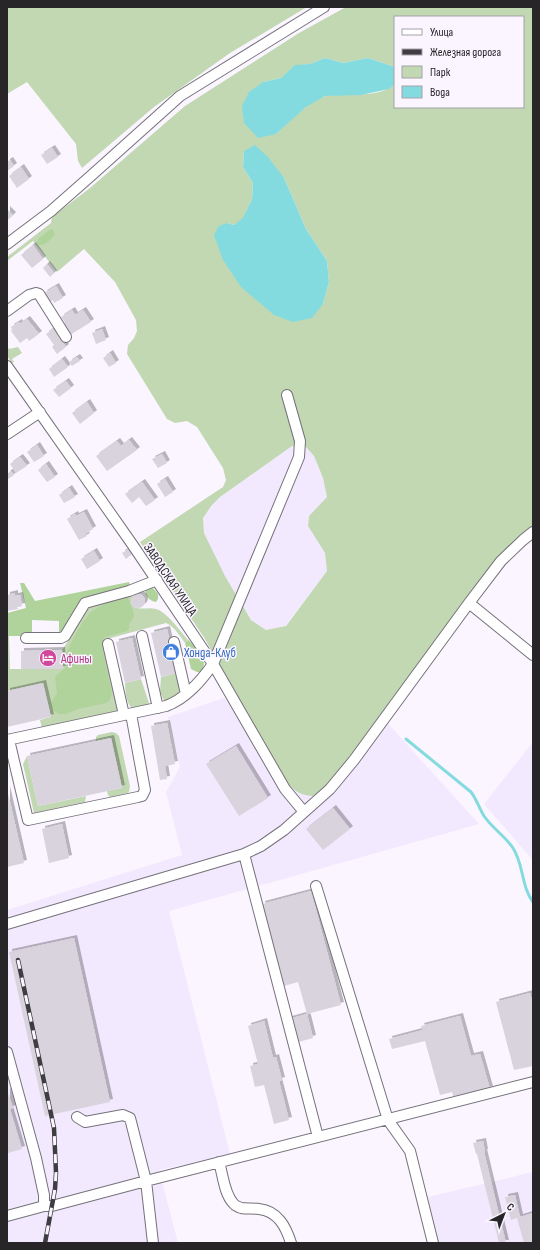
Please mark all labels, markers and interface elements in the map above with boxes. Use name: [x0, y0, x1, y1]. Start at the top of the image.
legend: [394, 16, 524, 108]
text: Улица: [430, 25, 454, 40]
text: Железная дорога: [430, 45, 502, 60]
text: Парк: [430, 65, 451, 80]
text: Вода: [430, 85, 450, 100]
street label: ЗАВОДСКАЯ УЛИЦА: [140, 540, 201, 620]
shop icon: Хонда-Клуб: [161, 642, 181, 662]
place label: Хонда-Клуб: [183, 645, 236, 661]
hotel icon: Афины: [38, 648, 58, 668]
place label: Афины: [60, 651, 92, 667]
north arrow: [484, 1194, 524, 1234]
text: С: [504, 1200, 517, 1214]

